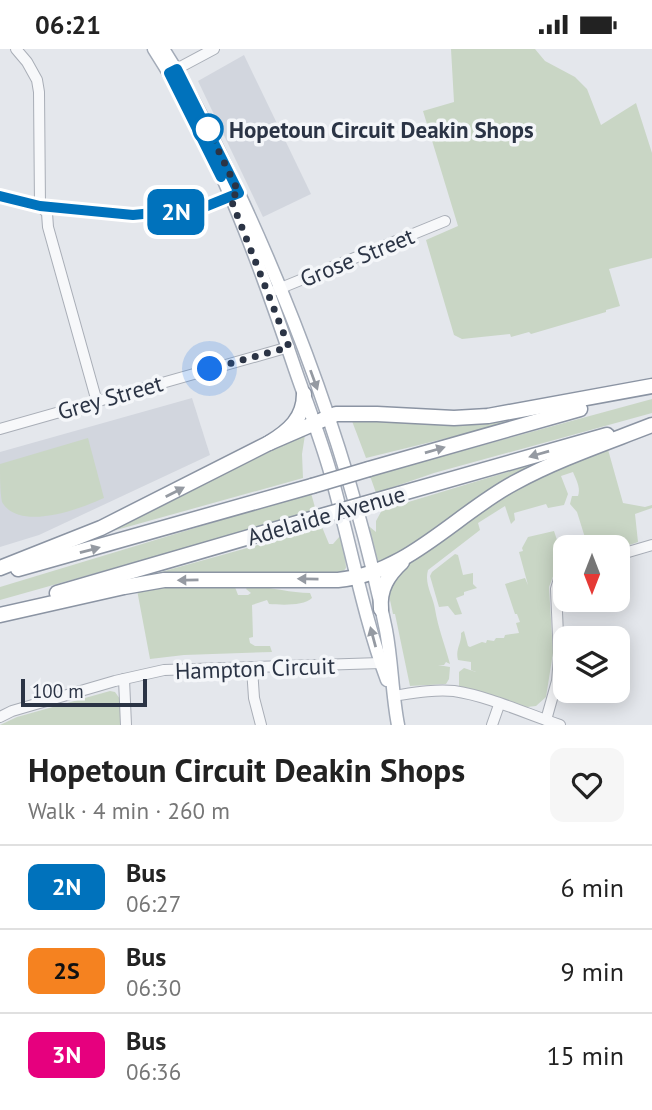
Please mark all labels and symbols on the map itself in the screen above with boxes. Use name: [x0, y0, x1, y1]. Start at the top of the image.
marker: Hopetoun Circuit Deakin Shops: [193, 114, 223, 144]
place label: Hopetoun Circuit Deakin Shops: [229, 115, 534, 144]
line badge: 2N: [144, 189, 208, 235]
street label: Grose Street: [296, 221, 418, 293]
your location: [192, 351, 227, 386]
street label: Grey Street: [54, 368, 166, 426]
one-way arrow: [309, 369, 320, 390]
one-way arrow: [424, 445, 445, 455]
one-way arrow: [528, 449, 549, 459]
street label: Adelaide Avenue: [244, 479, 408, 551]
one-way arrow: [165, 486, 185, 497]
north arrow: [553, 535, 630, 613]
one-way arrow: [79, 544, 101, 555]
one-way arrow: [177, 574, 199, 585]
one-way arrow: [296, 574, 318, 585]
one-way arrow: [367, 626, 378, 648]
street label: Hampton Circuit: [174, 651, 336, 685]
scale bar: [21, 676, 147, 708]

